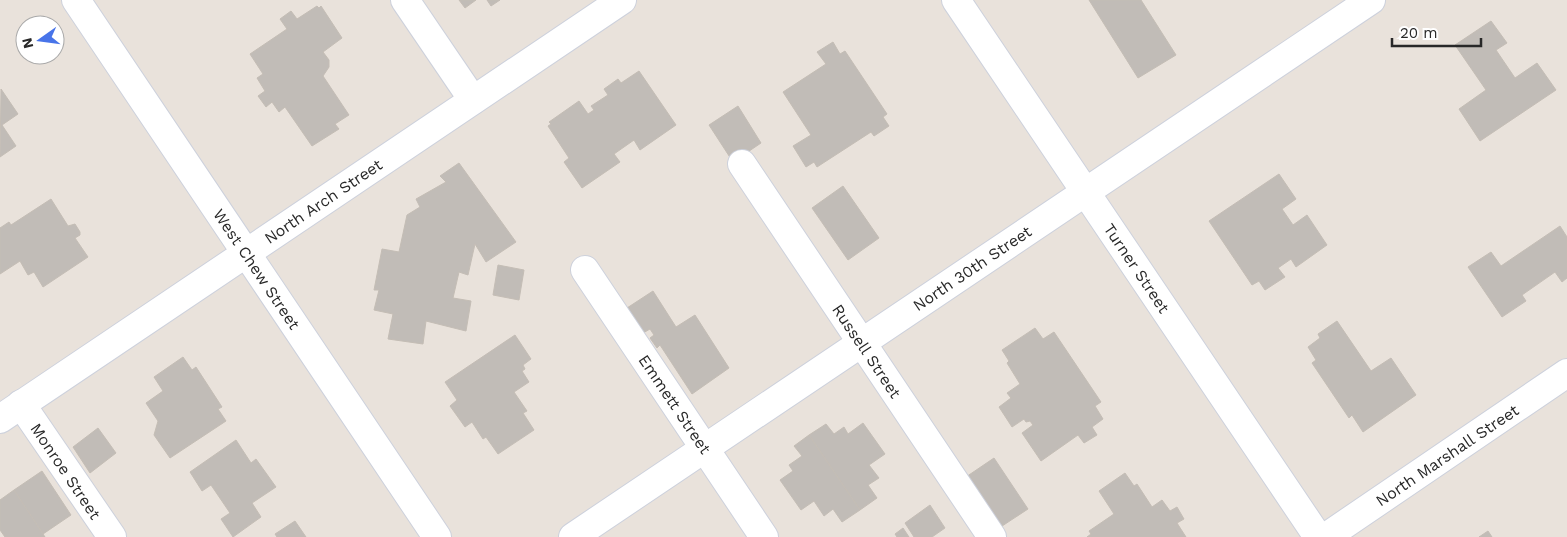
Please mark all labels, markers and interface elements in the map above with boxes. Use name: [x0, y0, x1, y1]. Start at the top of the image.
north arrow: [15, 15, 65, 65]
scale bar: [1392, 15, 1481, 47]
text: 20 m: [1400, 24, 1438, 42]
text: N: [18, 36, 36, 50]
street label: North Arch Street: [261, 155, 386, 248]
street label: West Chew Street: [209, 205, 304, 333]
street label: Turner Street: [1100, 220, 1174, 317]
street label: North 30th Street: [909, 222, 1035, 315]
street label: Russell Street: [828, 301, 905, 402]
street label: Emmett Street: [634, 351, 715, 458]
street label: North Marshall Street: [1372, 400, 1523, 510]
street label: Monroe Street: [26, 420, 105, 523]

